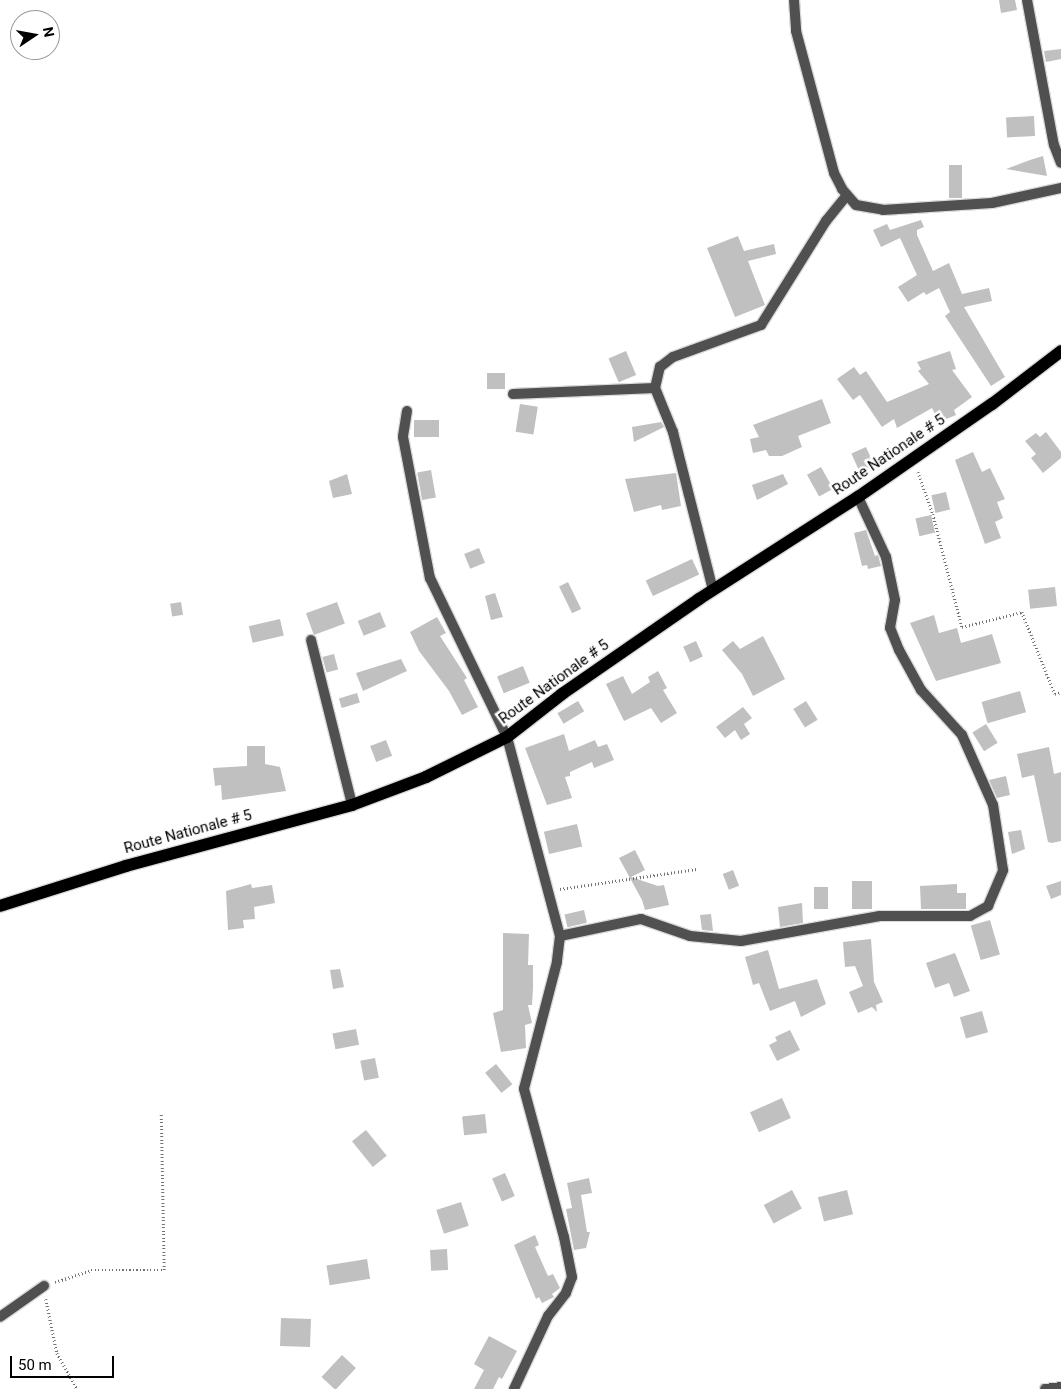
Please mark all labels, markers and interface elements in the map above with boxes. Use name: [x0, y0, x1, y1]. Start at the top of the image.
north arrow: [10, 10, 60, 60]
text: N: [40, 26, 58, 39]
street label: Route Nationale # 5: [829, 411, 949, 499]
street label: Route Nationale # 5: [495, 636, 613, 728]
street label: Route Nationale # 5: [122, 806, 254, 858]
scale bar: [12, 1346, 116, 1378]
text: 50 m: [18, 1356, 52, 1374]

